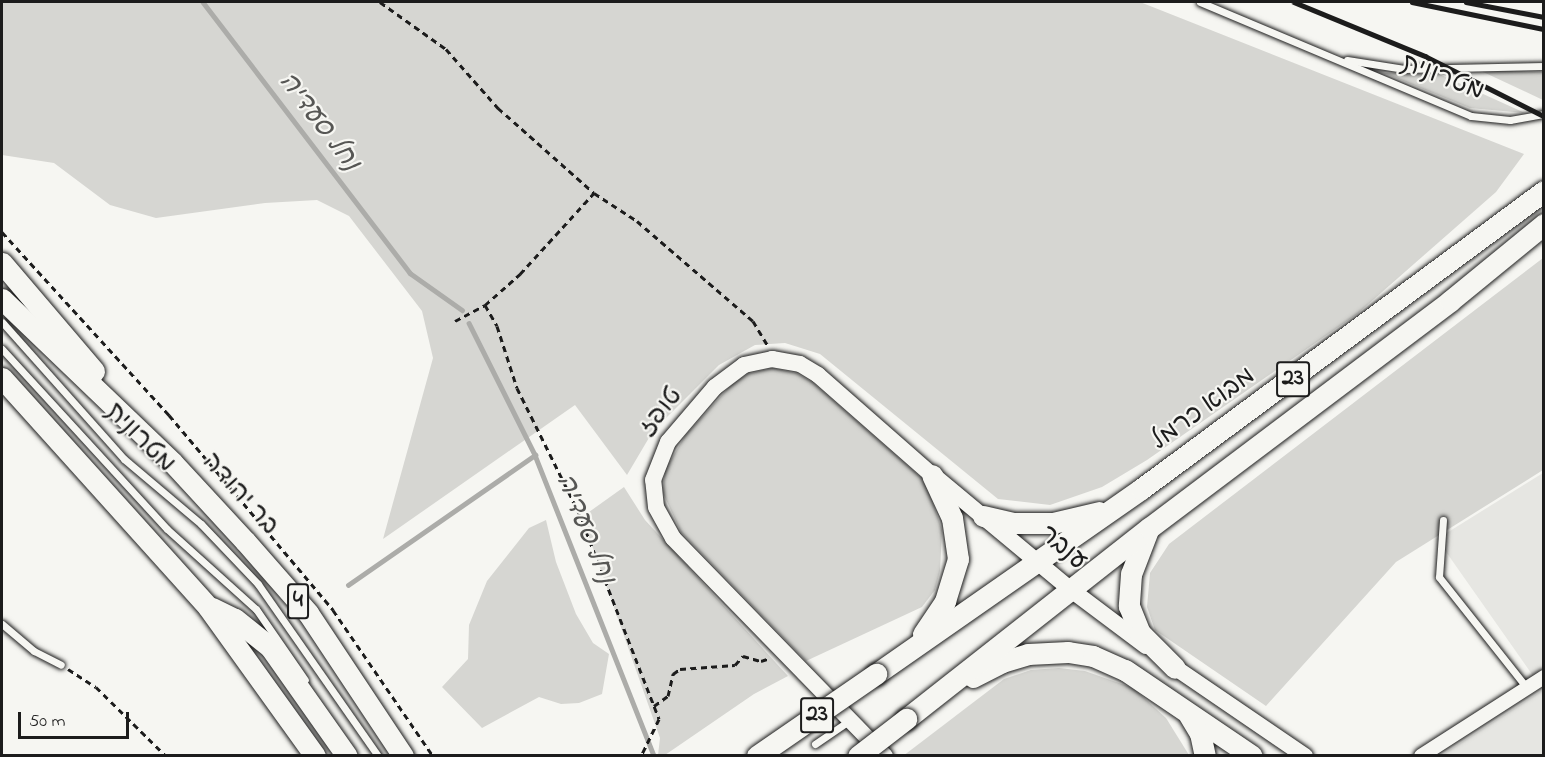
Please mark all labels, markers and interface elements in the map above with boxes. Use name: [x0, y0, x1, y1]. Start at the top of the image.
street label: מטרונית: [1396, 49, 1488, 109]
water label: נחל סעדיה: [271, 66, 367, 178]
road number: 23: [1275, 358, 1311, 400]
street label: מבוא כרמל: [1146, 362, 1262, 458]
street label: טופז: [633, 382, 691, 444]
street label: מטרונית: [97, 397, 181, 481]
street label: בר יהודה: [194, 448, 284, 542]
water label: נחל סעדיה: [548, 469, 622, 589]
street label: ענבר: [1032, 520, 1092, 578]
road number: 4: [286, 580, 310, 622]
road number: 23: [799, 694, 835, 736]
scale bar: [21, 700, 132, 738]
text: 50 m: [29, 709, 66, 735]

